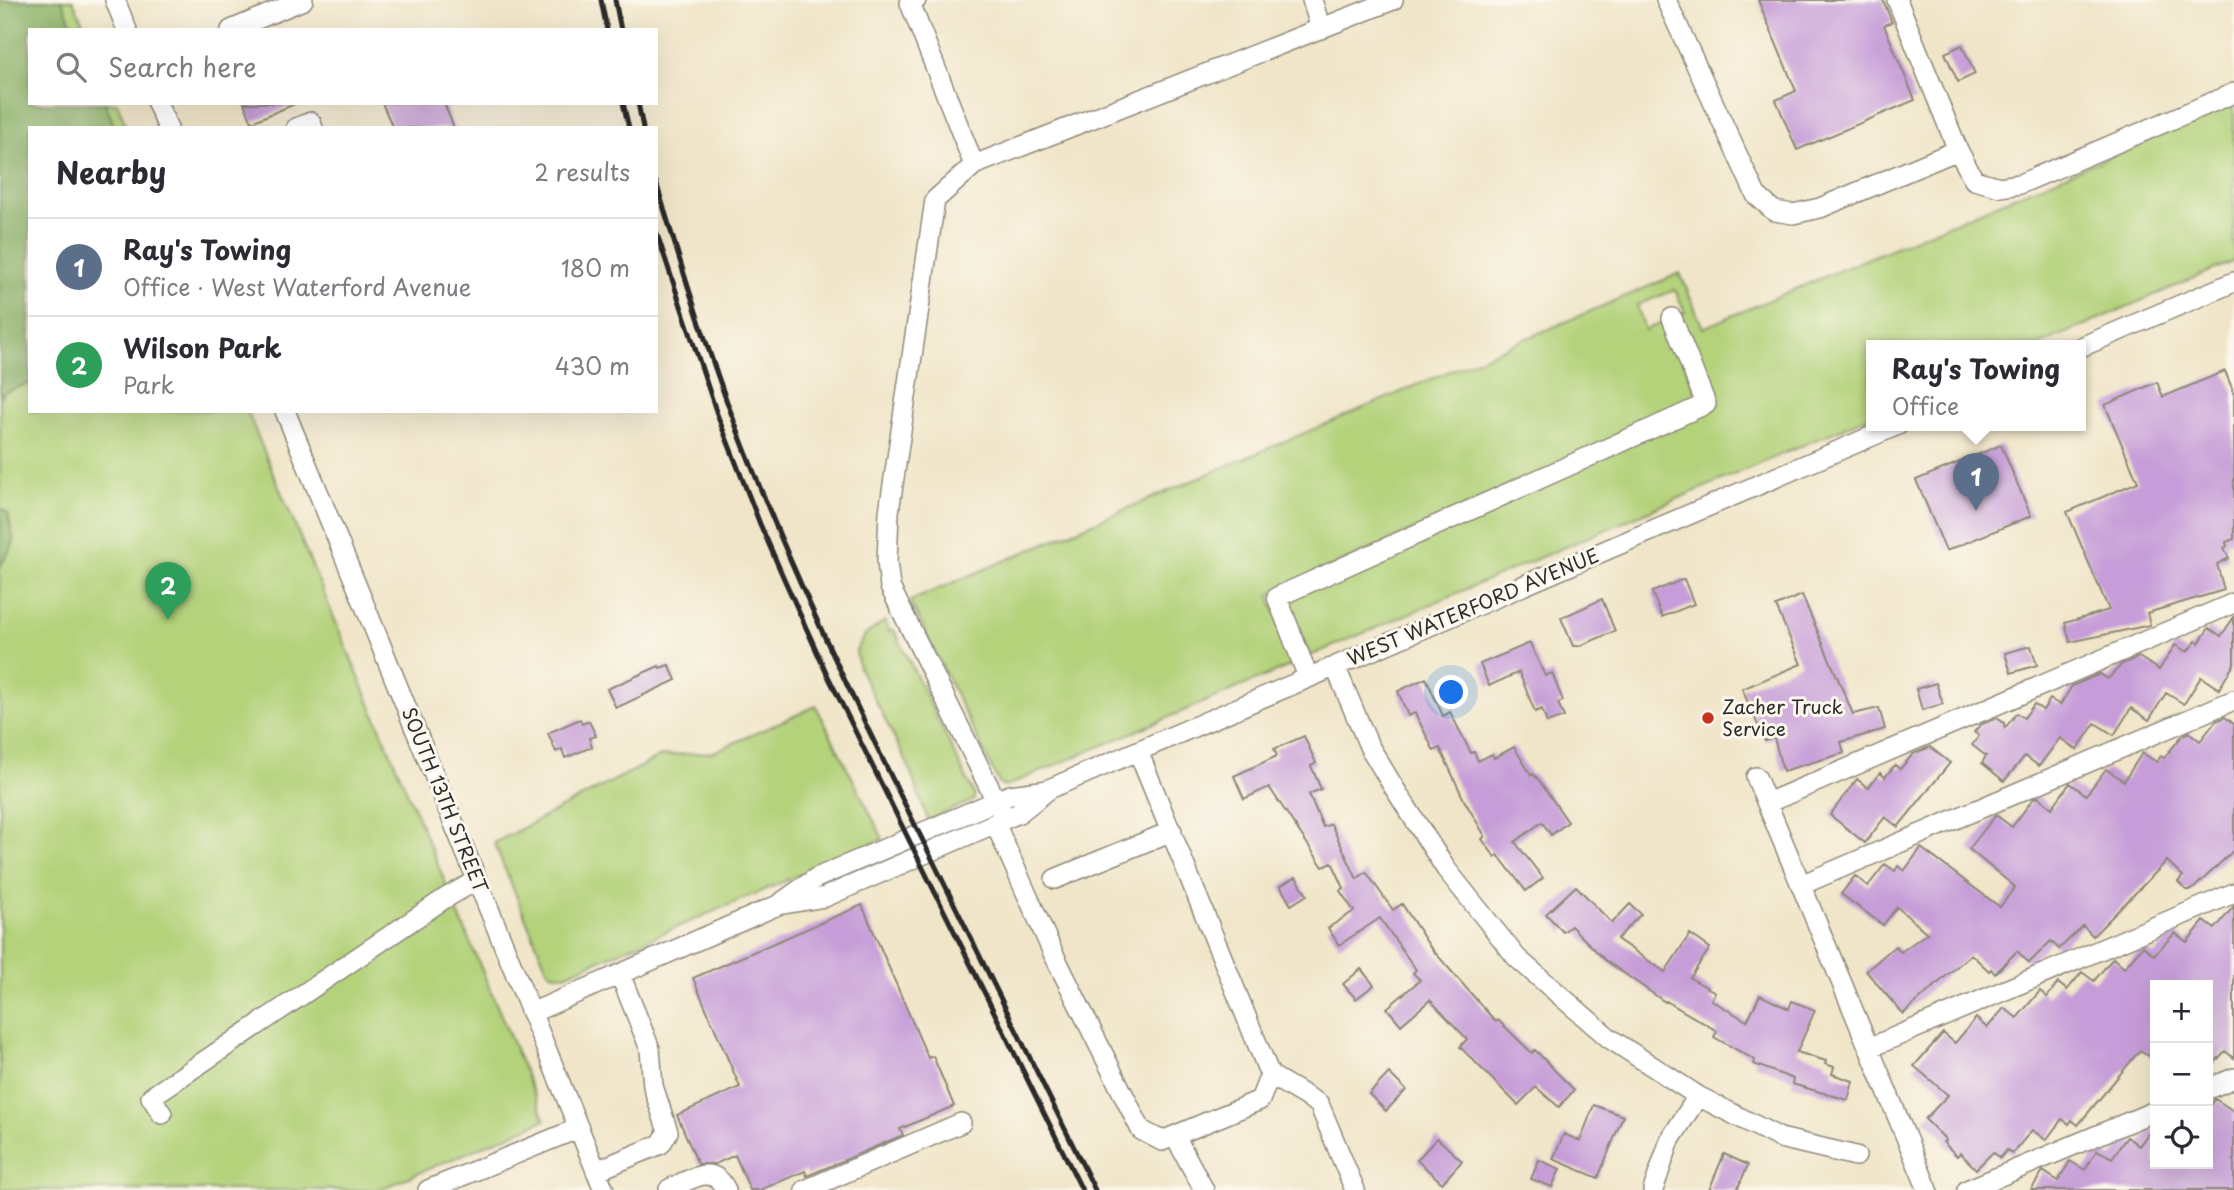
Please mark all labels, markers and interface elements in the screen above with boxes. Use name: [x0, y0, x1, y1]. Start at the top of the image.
search box: [28, 28, 658, 105]
text: Search here: [108, 47, 257, 86]
icon: search: [52, 48, 90, 86]
text: Nearby: [56, 149, 166, 194]
text: 2 results: [534, 154, 630, 189]
text: Ray's Towing: [123, 230, 291, 269]
text: 1: [74, 250, 85, 285]
text: 180 m: [561, 250, 630, 285]
text: Office · West Waterford Avenue: [123, 269, 471, 304]
text: Wilson Park: [123, 328, 282, 367]
popup: [1866, 340, 2086, 431]
text: 2: [71, 348, 87, 383]
text: 430 m: [555, 348, 630, 383]
text: Ray's Towing: [1892, 349, 2060, 388]
text: Park: [123, 367, 174, 402]
text: Office: [1892, 388, 1959, 423]
pin: 1: [1953, 453, 1999, 511]
street label: WEST WATERFORD AVENUE: [1343, 540, 1603, 672]
pin: 2: [145, 562, 191, 620]
your location: [1434, 675, 1468, 709]
place label: Zacher Truck Service: [1722, 692, 1843, 742]
street label: SOUTH 13TH STREET: [396, 703, 496, 897]
marker: Zacher Truck Service: [1700, 710, 1716, 726]
map controls: [2150, 980, 2213, 1169]
button: +: [2150, 980, 2213, 1043]
button: −: [2150, 1043, 2213, 1106]
button: locate: [2150, 1106, 2213, 1169]

